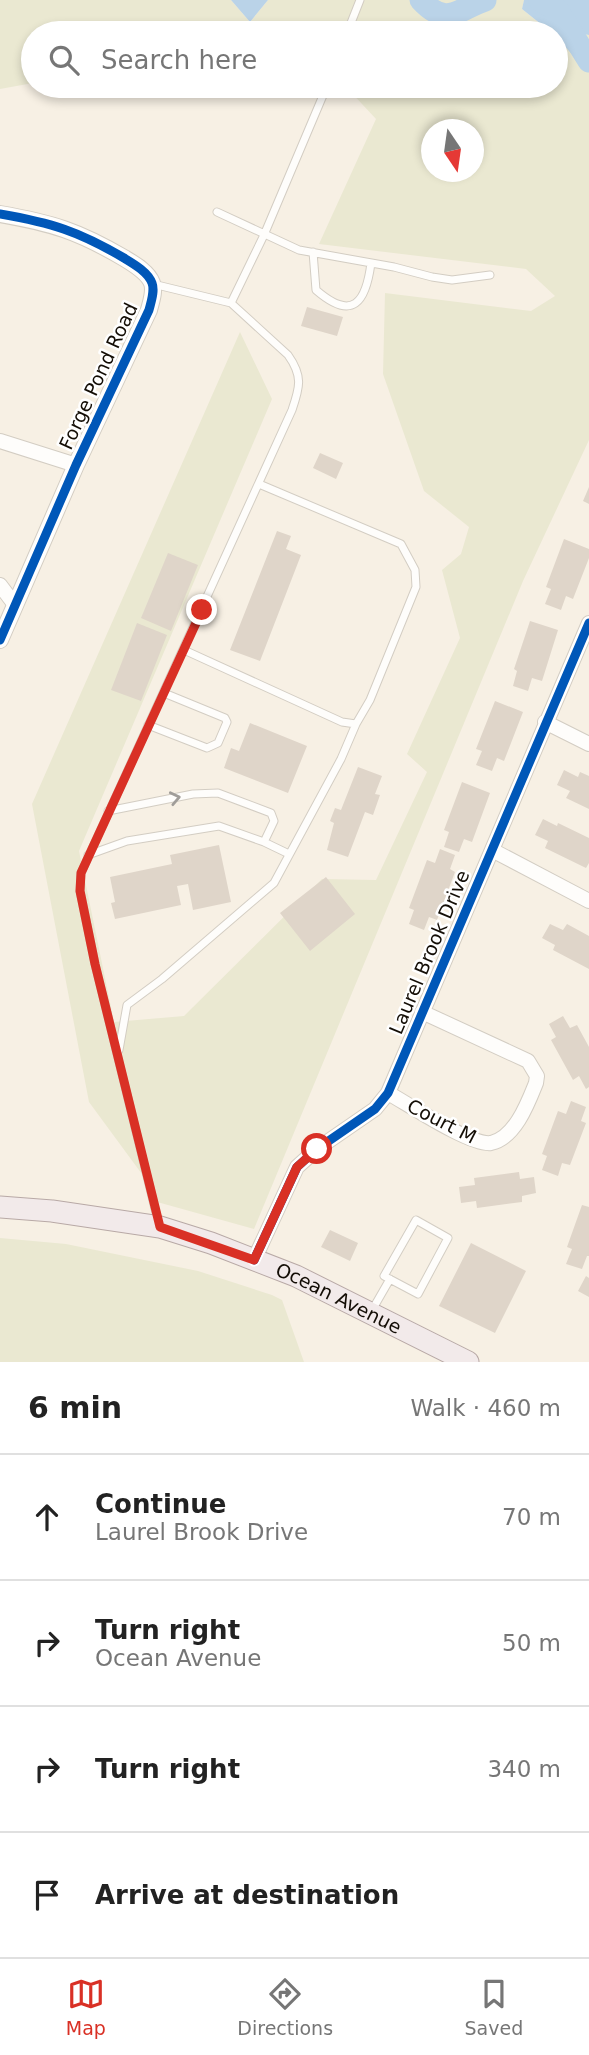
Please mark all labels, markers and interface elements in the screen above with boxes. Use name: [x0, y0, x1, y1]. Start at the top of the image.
search box: [21, 21, 568, 98]
icon: search: [45, 41, 83, 79]
text: Search here: [101, 45, 257, 75]
north arrow: [421, 119, 484, 182]
street label: Forge Pond Road: [54, 299, 142, 453]
route end: [186, 594, 217, 625]
one-way arrow: [169, 792, 181, 806]
street label: Laurel Brook Drive: [384, 867, 474, 1037]
street label: Court M: [404, 1094, 480, 1148]
route start: [301, 1133, 332, 1164]
street label: Ocean Avenue: [273, 1258, 405, 1338]
text: 6 min: [28, 1390, 122, 1425]
text: Walk · 460 m: [410, 1395, 561, 1421]
text: Continue: [95, 1489, 226, 1519]
icon: ahead: [28, 1498, 66, 1536]
text: 70 m: [502, 1504, 561, 1530]
text: Laurel Brook Drive: [95, 1519, 308, 1545]
text: Turn right: [95, 1615, 240, 1645]
icon: right: [28, 1624, 66, 1662]
text: 50 m: [502, 1630, 561, 1656]
text: Ocean Avenue: [95, 1645, 261, 1671]
icon: right: [28, 1750, 66, 1788]
text: Turn right: [95, 1754, 240, 1784]
text: 340 m: [487, 1756, 561, 1782]
icon: arrive: [28, 1876, 66, 1914]
text: Arrive at destination: [95, 1880, 399, 1910]
tab: Map: [66, 1975, 106, 2039]
tab: Directions: [237, 1975, 333, 2039]
tab: Saved: [465, 1975, 523, 2039]

